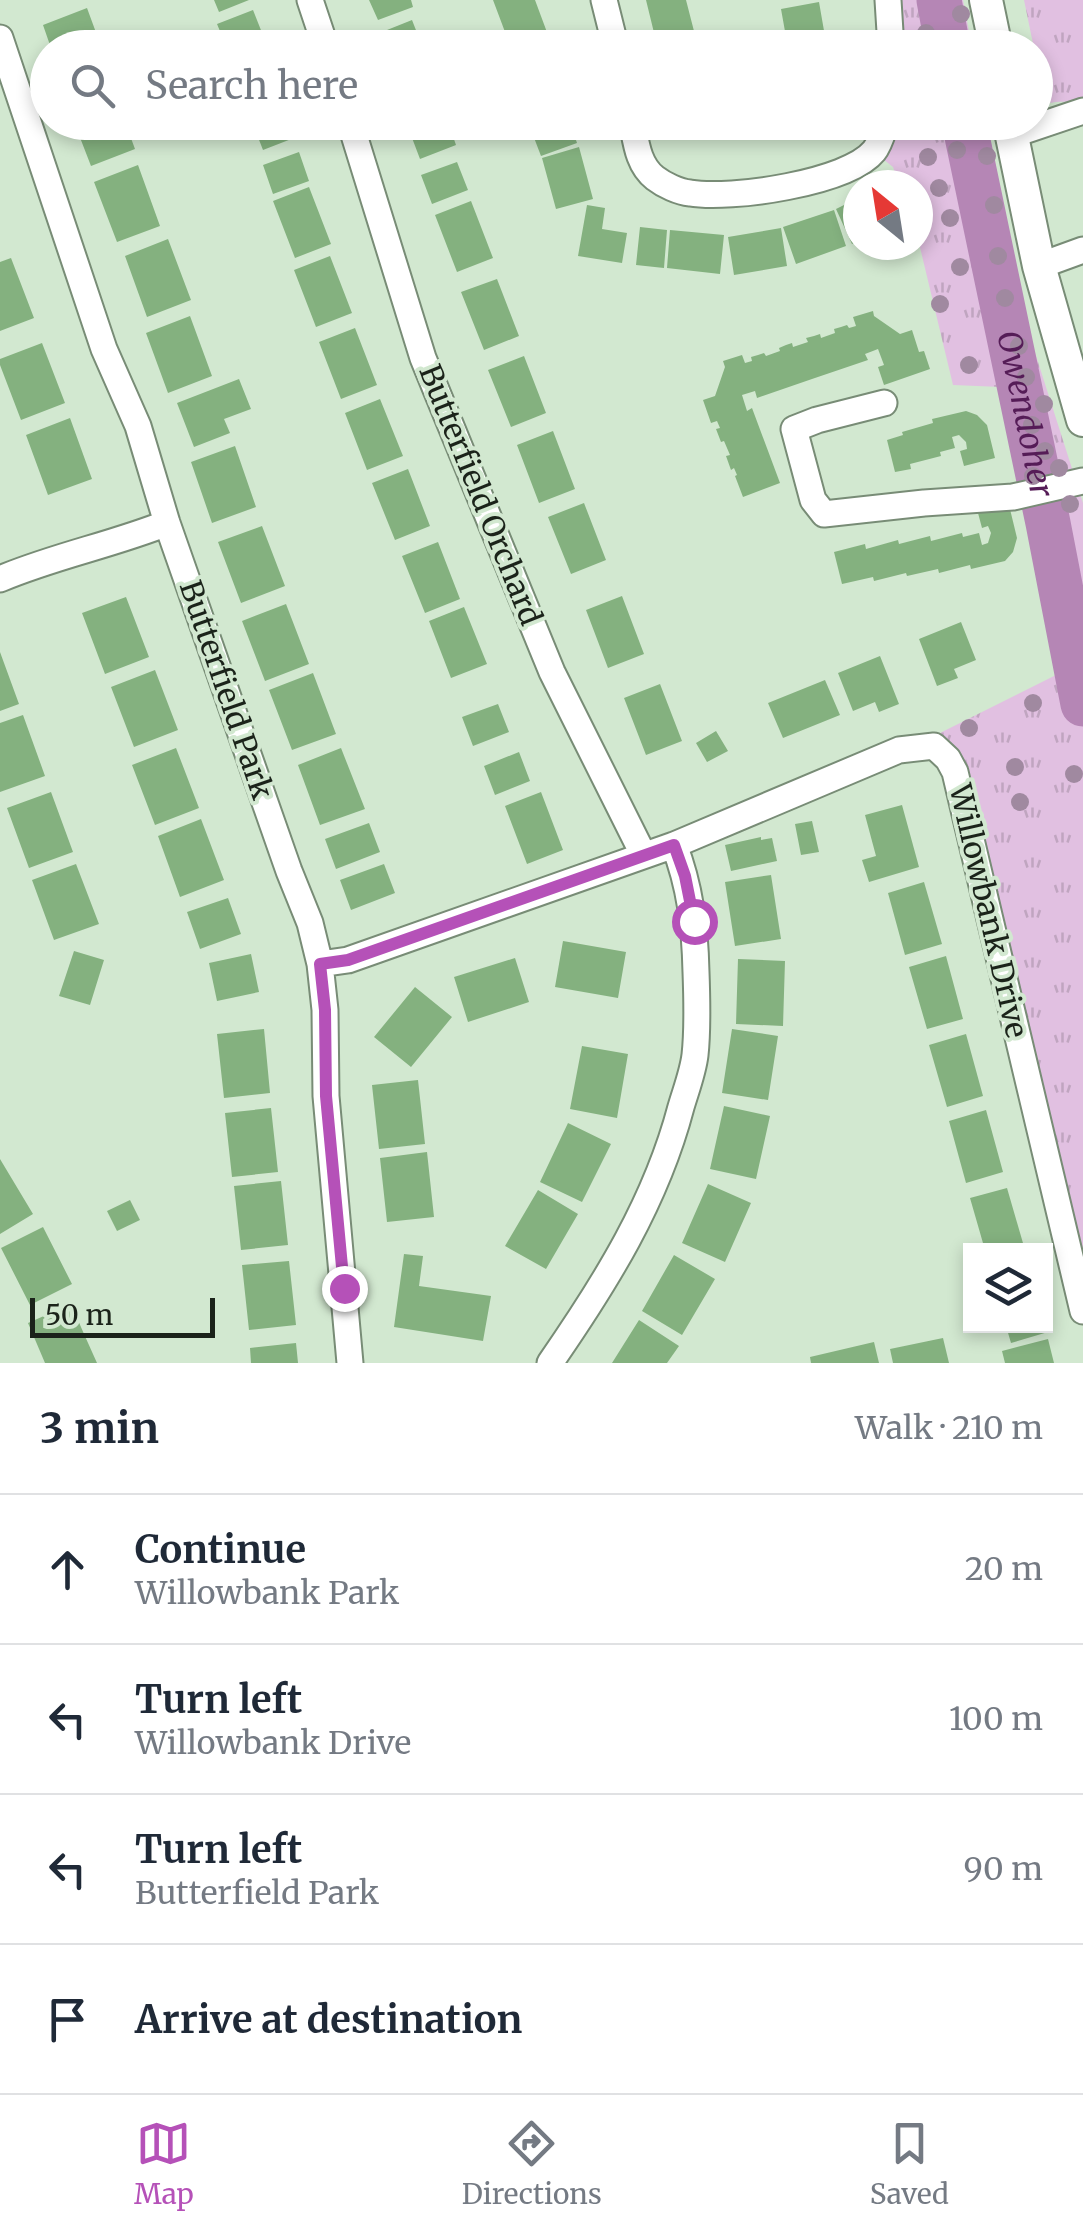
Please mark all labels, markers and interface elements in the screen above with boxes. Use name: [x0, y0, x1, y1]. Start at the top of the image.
search box: [30, 30, 1053, 140]
icon: search: [65, 58, 120, 113]
text: Search here: [145, 62, 358, 109]
north arrow: [843, 170, 933, 260]
water label: Owendoher: [988, 327, 1062, 501]
street label: Butterfield Orchard: [411, 359, 551, 631]
street label: Butterfield Park: [172, 575, 282, 804]
street label: Willowbank Drive: [941, 779, 1037, 1041]
route start: [672, 899, 718, 945]
map controls: [963, 1243, 1053, 1333]
button: layers: [963, 1243, 1053, 1333]
route end: [322, 1266, 368, 1312]
scale bar: [30, 1293, 215, 1338]
text: 50 m: [45, 1297, 113, 1333]
text: 3 min: [40, 1402, 159, 1454]
text: Walk · 210 m: [855, 1408, 1043, 1448]
text: Continue: [135, 1526, 306, 1573]
icon: ahead: [40, 1542, 95, 1597]
text: 20 m: [965, 1549, 1043, 1589]
text: Willowbank Park: [135, 1573, 399, 1613]
text: Turn left: [135, 1676, 302, 1723]
icon: left: [40, 1692, 95, 1747]
text: 100 m: [949, 1699, 1043, 1739]
text: Willowbank Drive: [135, 1723, 411, 1763]
text: Turn left: [135, 1826, 302, 1873]
icon: left: [40, 1842, 95, 1897]
text: 90 m: [964, 1849, 1043, 1889]
text: Butterfield Park: [135, 1873, 379, 1913]
icon: arrive: [40, 1992, 95, 2047]
text: Arrive at destination: [135, 1996, 522, 2043]
tab: Map: [134, 2116, 194, 2212]
tab: Directions: [462, 2116, 602, 2212]
tab: Saved: [870, 2116, 949, 2212]

